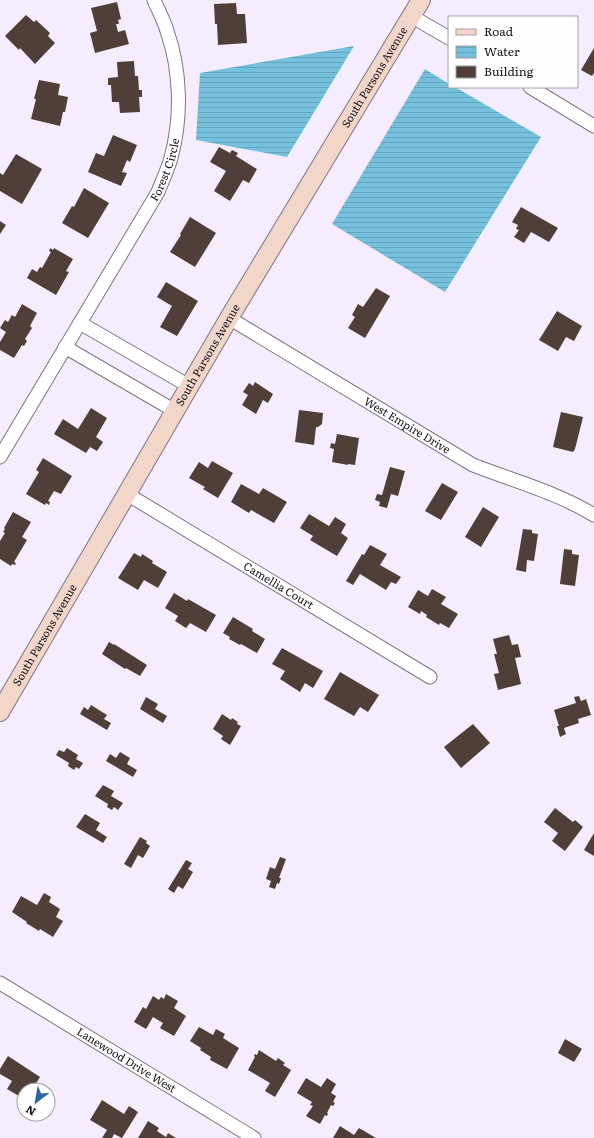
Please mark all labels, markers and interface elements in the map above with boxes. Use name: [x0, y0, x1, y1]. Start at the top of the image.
legend: [448, 16, 578, 88]
text: Road: [484, 22, 514, 40]
street label: South Parsons Avenue: [337, 23, 410, 130]
text: Water: [484, 42, 520, 60]
text: Building: [484, 62, 534, 80]
street label: Forest Circle: [145, 136, 182, 204]
street label: South Parsons Avenue: [171, 300, 243, 408]
street label: West Empire Drive: [362, 392, 454, 457]
street label: Camellia Court: [241, 557, 318, 612]
street label: South Parsons Avenue: [8, 580, 80, 689]
street label: Lanewood Drive West: [74, 1023, 180, 1096]
north arrow: [16, 1082, 56, 1122]
text: N: [22, 1102, 38, 1121]

